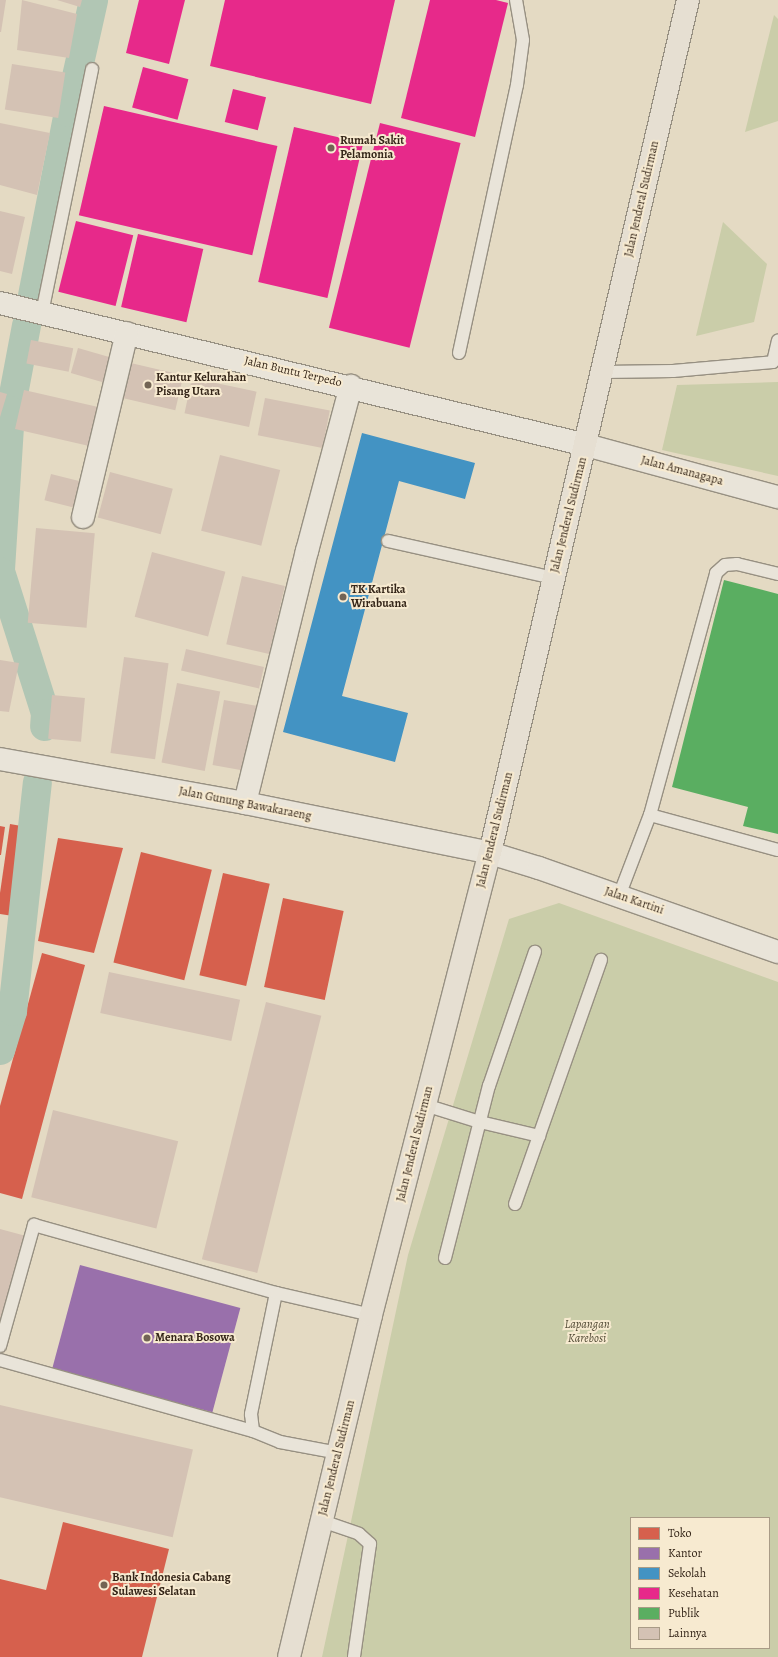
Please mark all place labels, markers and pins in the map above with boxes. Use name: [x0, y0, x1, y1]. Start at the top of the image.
place label: Rumah Sakit Pelamonia: [340, 134, 404, 162]
marker: Rumah Sakit Pelamonia: [325, 142, 337, 154]
place label: Kantur Kelurahan Pisang Utara: [156, 371, 246, 399]
marker: Kantur Kelurahan Pisang Utara: [143, 380, 153, 390]
place label: TK Kartika Wirabuana: [351, 583, 407, 611]
marker: TK Kartika Wirabuana: [338, 592, 348, 602]
place label: Menara Bosowa: [155, 1331, 235, 1345]
marker: Menara Bosowa: [142, 1333, 152, 1343]
place label: Bank Indonesia Cabang Sulawesi Selatan: [112, 1571, 231, 1599]
marker: Bank Indonesia Cabang Sulawesi Selatan: [99, 1580, 109, 1590]

